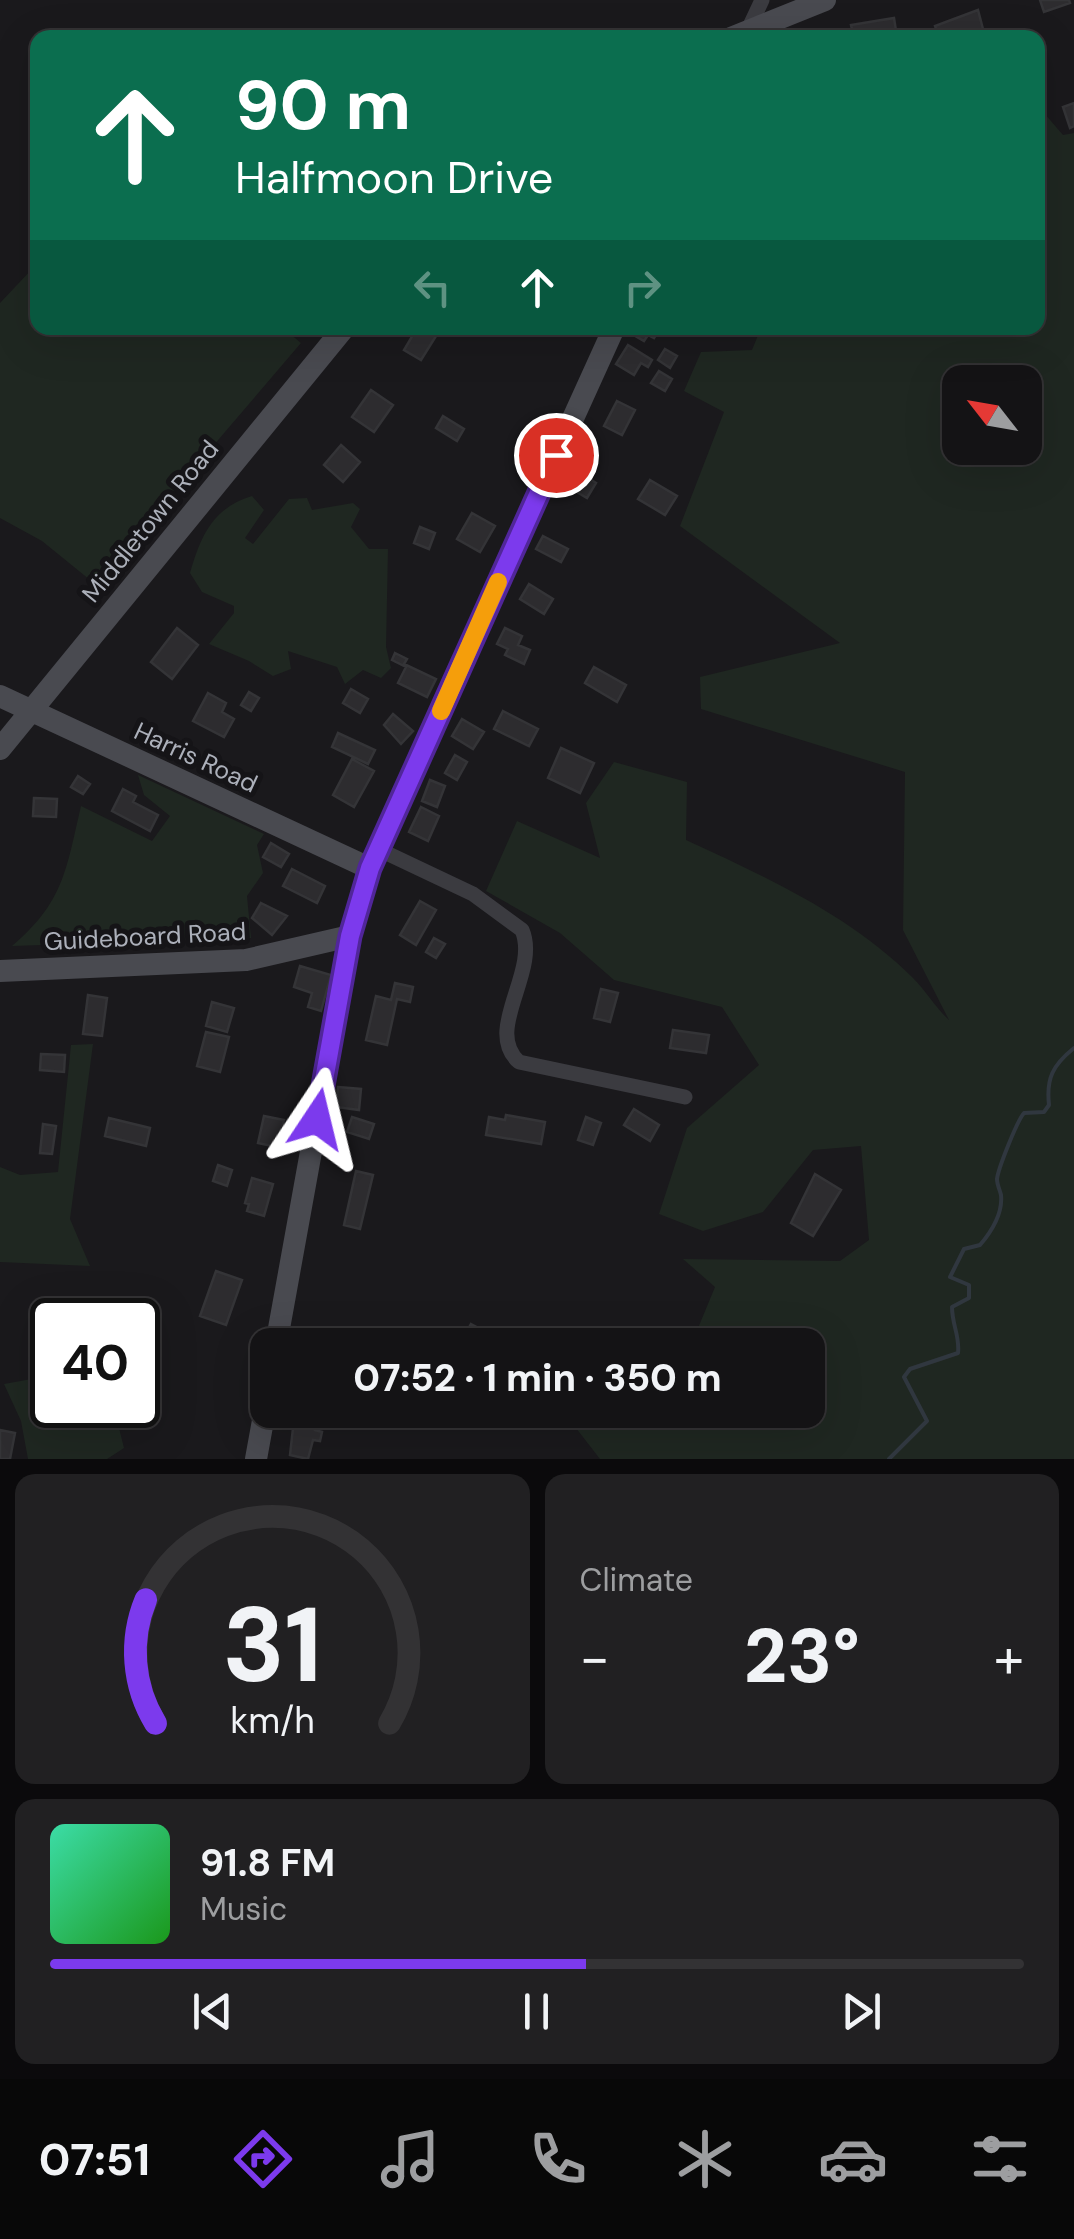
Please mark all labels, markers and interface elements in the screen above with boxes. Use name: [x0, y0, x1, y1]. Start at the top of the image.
text: 90 m: [235, 60, 411, 151]
icon: ahead: [70, 70, 200, 200]
text: Halfmoon Drive: [235, 148, 553, 207]
icon: left: [405, 260, 460, 315]
icon: ahead: [510, 260, 565, 315]
icon: right: [615, 260, 670, 315]
north arrow: [942, 365, 1042, 465]
map controls: [942, 365, 1042, 465]
pin: [514, 413, 599, 498]
icon: arrive: [529, 428, 584, 483]
street label: Middletown Road: [75, 433, 226, 609]
street label: Harris Road: [129, 714, 263, 800]
street label: Guideboard Road: [43, 915, 247, 958]
position arrow: [265, 1067, 369, 1171]
speed limit sign: 40: [30, 1298, 160, 1428]
text: 07:52 · 1 min · 350 m: [353, 1353, 722, 1403]
text: Climate: [580, 1559, 693, 1601]
text: 31: [222, 1578, 322, 1713]
text: 23°: [744, 1608, 860, 1705]
text: −: [580, 1622, 610, 1694]
text: +: [994, 1622, 1024, 1694]
text: km/h: [230, 1698, 314, 1744]
text: 91.8 FM: [200, 1838, 335, 1888]
text: Music: [200, 1888, 287, 1930]
icon: previous: [185, 1984, 240, 2039]
icon: pause: [509, 1984, 564, 2039]
icon: next: [834, 1984, 889, 2039]
icon: directions: [228, 2124, 298, 2194]
icon: music: [375, 2124, 445, 2194]
icon: phone: [523, 2124, 593, 2194]
icon: climate: [670, 2124, 740, 2194]
icon: car: [818, 2124, 888, 2194]
icon: filters: [965, 2124, 1035, 2194]
text: 07:51: [39, 2130, 150, 2189]

